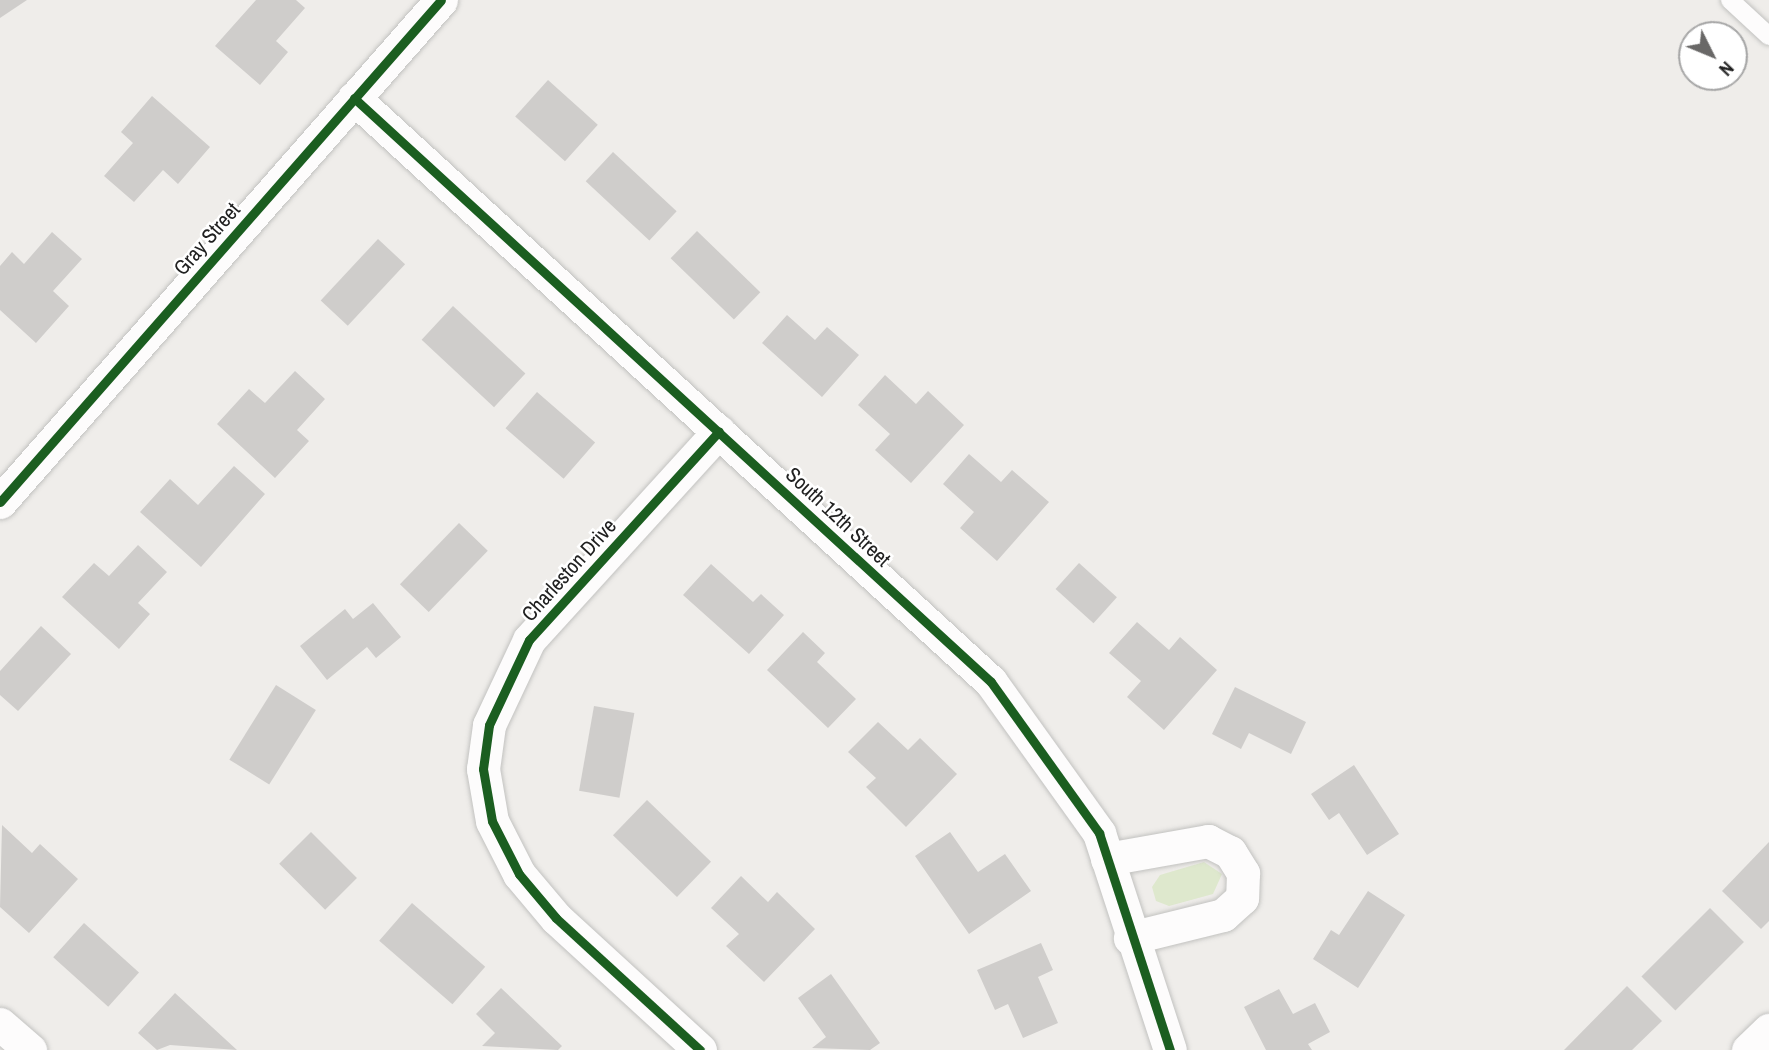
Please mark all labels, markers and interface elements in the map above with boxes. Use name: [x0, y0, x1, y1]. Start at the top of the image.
north arrow: [1678, 21, 1748, 91]
text: N: [1714, 56, 1740, 82]
street label: Gray Street: [169, 198, 245, 280]
street label: South 12th Street: [780, 462, 896, 572]
street label: Charleston Drive: [516, 514, 622, 626]

